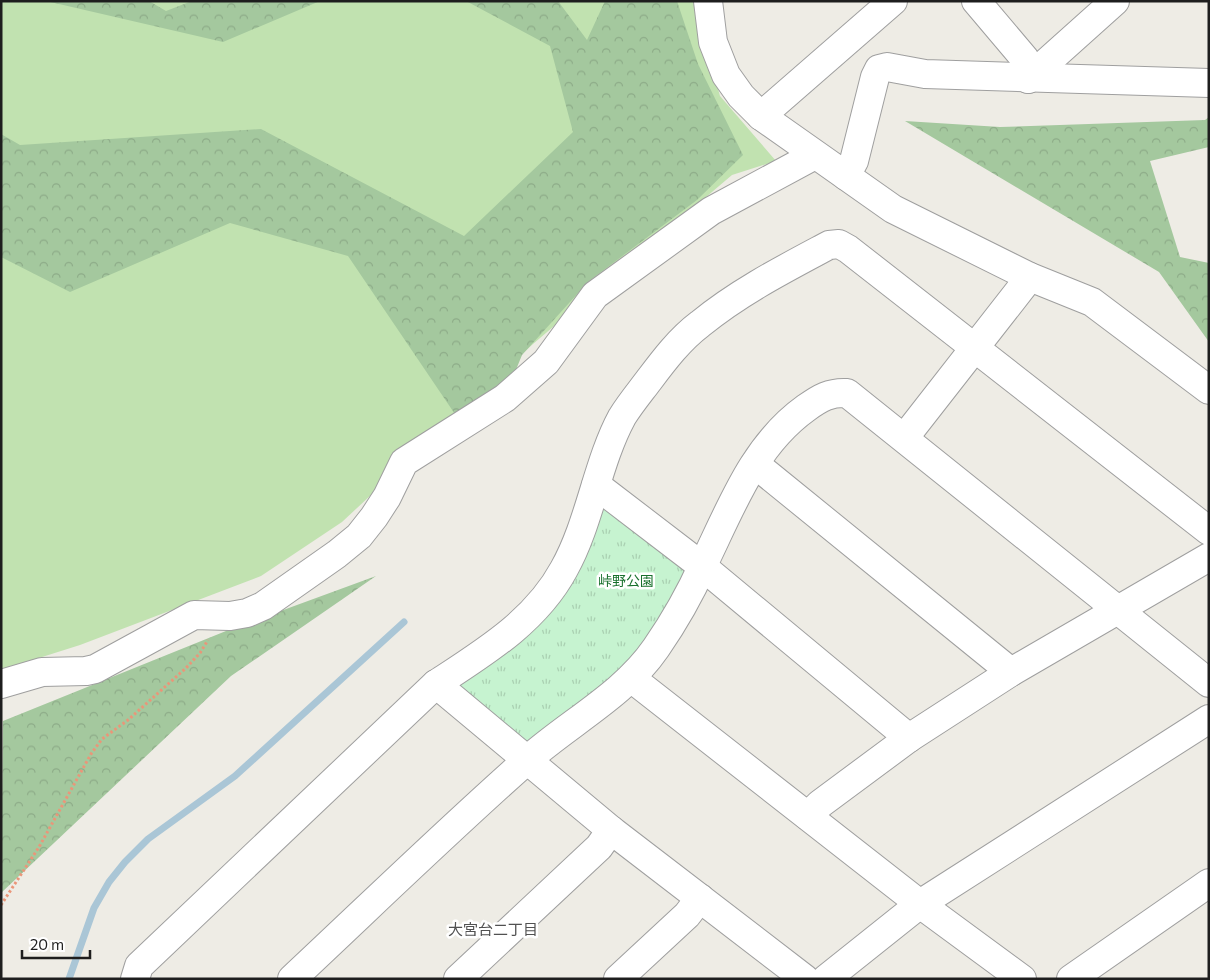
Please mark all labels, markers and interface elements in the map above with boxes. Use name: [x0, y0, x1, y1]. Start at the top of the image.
park label: 峠野公園: [598, 572, 654, 589]
district label: 大宮台二丁目: [448, 920, 538, 938]
scale bar: [22, 928, 90, 960]
text: 20 m: [30, 935, 64, 953]

